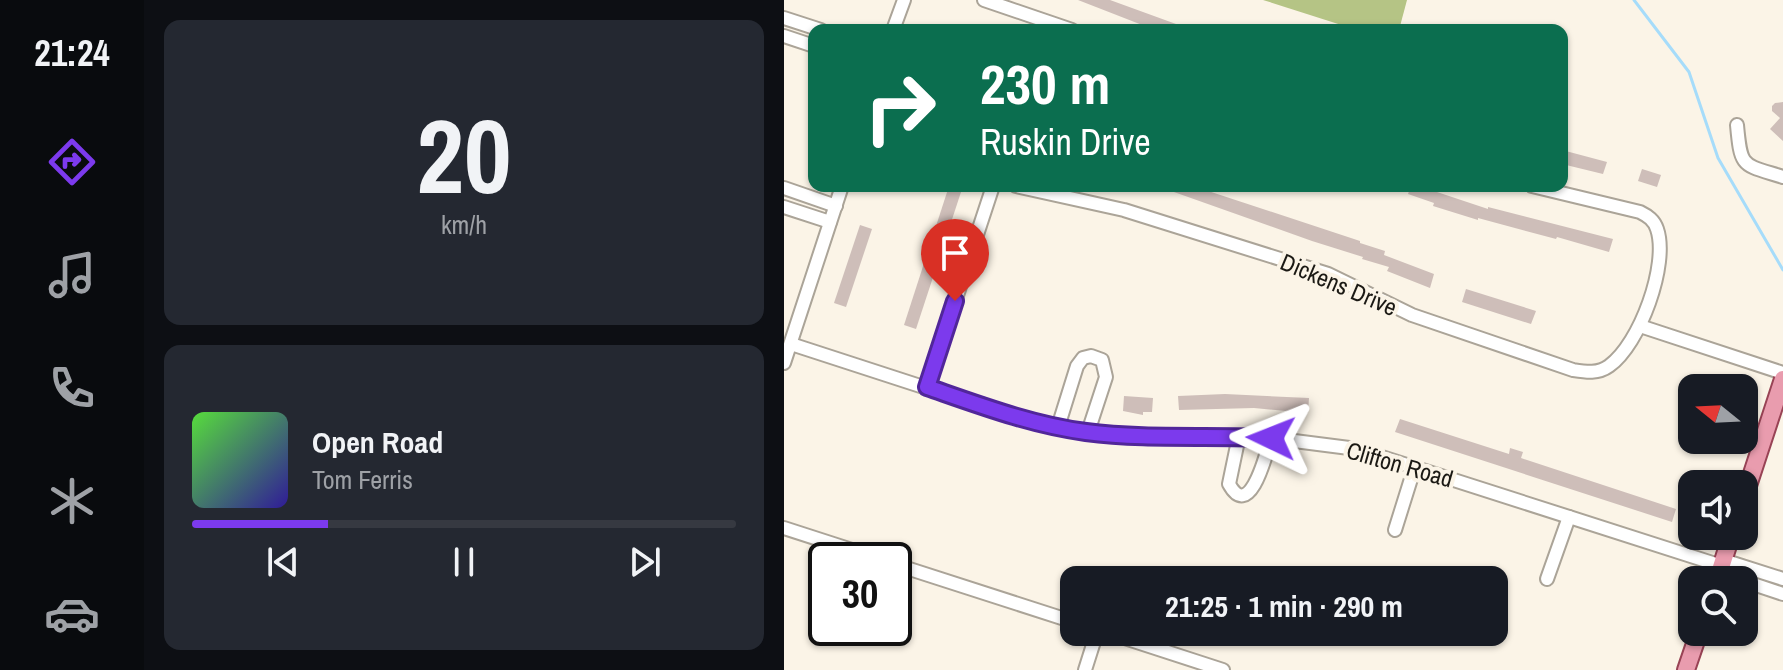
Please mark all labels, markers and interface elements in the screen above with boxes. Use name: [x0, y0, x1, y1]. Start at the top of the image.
text: 21:24: [34, 29, 110, 77]
text: 230 m: [980, 46, 1110, 121]
icon: right: [848, 56, 952, 160]
text: 20: [417, 85, 511, 225]
text: Ruskin Drive: [980, 118, 1151, 166]
icon: directions: [44, 134, 100, 190]
text: km/h: [441, 207, 487, 242]
pin: [921, 219, 989, 301]
icon: arrive: [933, 231, 977, 275]
street label: Dickens Drive: [1276, 245, 1402, 323]
icon: music: [44, 247, 100, 303]
icon: phone: [44, 360, 100, 416]
north arrow: [1678, 374, 1758, 454]
map controls: [1678, 374, 1758, 646]
position arrow: [1229, 396, 1313, 480]
text: Open Road: [312, 422, 443, 462]
street label: Clifton Road: [1343, 434, 1457, 494]
text: Tom Ferris: [312, 462, 413, 497]
button: sound: [1678, 470, 1758, 550]
icon: climate: [44, 473, 100, 529]
icon: previous: [261, 540, 305, 584]
icon: pause: [442, 540, 486, 584]
icon: next: [623, 540, 667, 584]
speed limit sign: 30: [808, 542, 912, 646]
button: search: [1678, 566, 1758, 646]
icon: car: [44, 586, 100, 642]
text: 21:25 · 1 min · 290 m: [1165, 586, 1403, 626]

